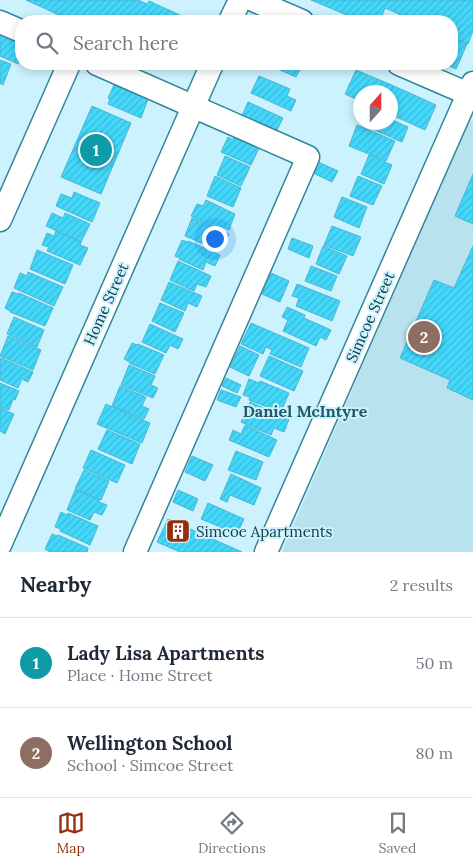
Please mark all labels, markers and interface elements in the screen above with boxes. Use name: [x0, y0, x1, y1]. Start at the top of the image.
search box: [15, 15, 458, 70]
icon: search: [33, 29, 61, 57]
text: Search here: [73, 31, 179, 55]
north arrow: [353, 85, 398, 130]
pin: 1: [80, 131, 112, 169]
your location: [202, 226, 228, 252]
street label: Home Street: [79, 260, 133, 348]
street label: Simcoe Street: [342, 269, 399, 365]
pin: 2: [408, 318, 440, 356]
district label: Daniel McIntyre: [243, 401, 368, 421]
building icon: Simcoe Apartments: [165, 518, 191, 544]
place label: Simcoe Apartments: [196, 522, 333, 541]
text: Nearby: [20, 571, 91, 598]
text: 2 results: [390, 575, 453, 595]
text: Lady Lisa Apartments: [67, 641, 264, 665]
text: 1: [33, 653, 39, 673]
text: 50 m: [416, 653, 453, 673]
text: Place · Home Street: [67, 665, 213, 685]
text: Wellington School: [67, 731, 232, 755]
text: 2: [32, 743, 40, 763]
text: 80 m: [416, 743, 453, 763]
text: School · Simcoe Street: [67, 755, 233, 775]
tab: Map: [56, 809, 85, 857]
tab: Directions: [198, 809, 266, 857]
tab: Saved: [379, 809, 417, 857]

